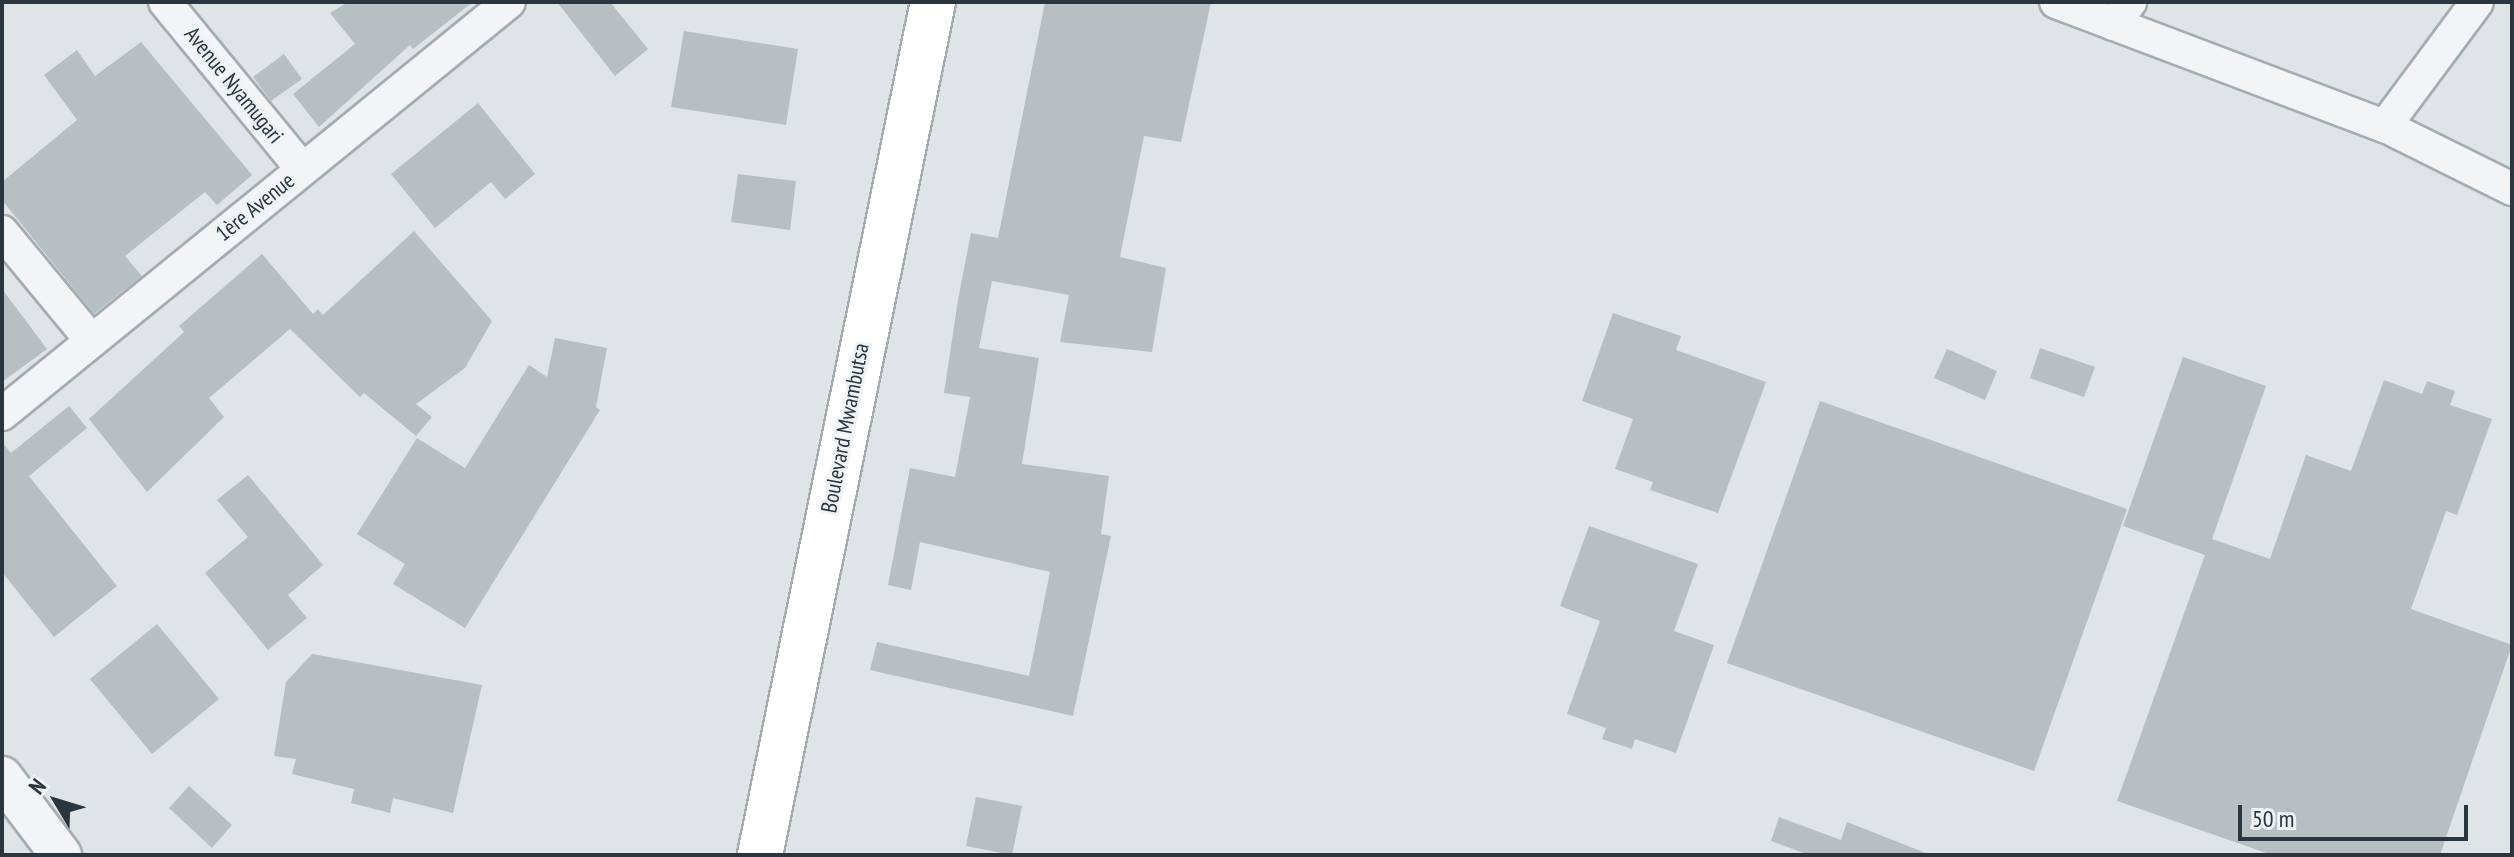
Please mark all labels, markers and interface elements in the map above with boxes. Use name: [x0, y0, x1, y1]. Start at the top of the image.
street label: Avenue Nyamugari: [179, 21, 289, 149]
street label: 1ère Avenue: [210, 167, 300, 247]
street label: Boulevard Mwambutsa: [816, 341, 874, 515]
north arrow: [16, 761, 96, 841]
text: N: [22, 773, 52, 800]
scale bar: [2242, 789, 2472, 839]
text: 50 m: [2252, 803, 2294, 834]

